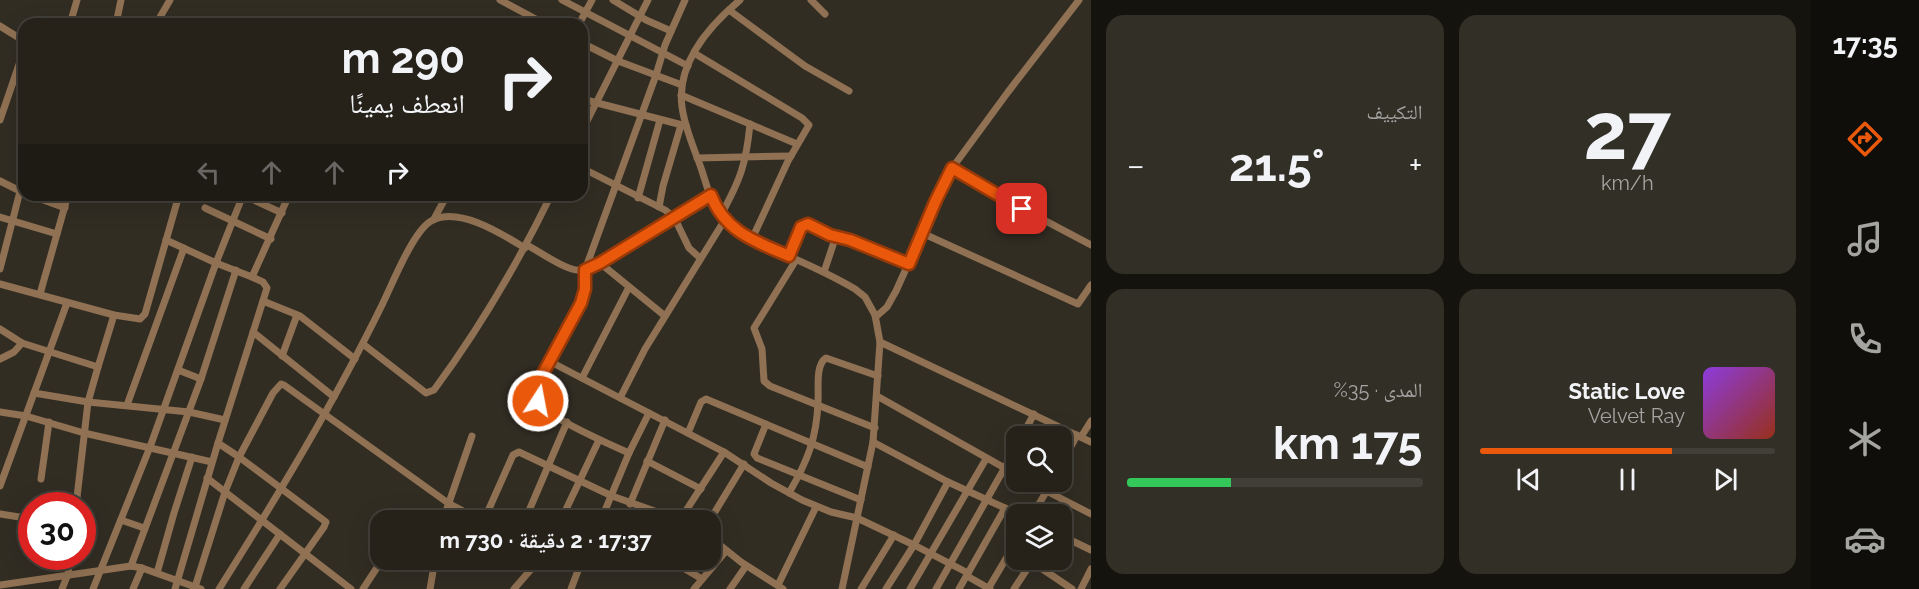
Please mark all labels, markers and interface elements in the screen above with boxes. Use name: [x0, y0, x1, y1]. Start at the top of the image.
text: 17:35: [1832, 29, 1898, 60]
text: 290 m: [342, 34, 465, 83]
icon: right: [486, 42, 564, 120]
text: 27: [1583, 86, 1671, 177]
text: انعطف يمينًا: [349, 88, 465, 119]
text: التكييف: [1366, 100, 1423, 124]
icon: directions: [1844, 118, 1886, 160]
text: 21.5°: [1229, 139, 1325, 192]
text: −: [1127, 146, 1145, 185]
text: +: [1409, 146, 1423, 185]
icon: left: [192, 156, 225, 189]
icon: ahead: [255, 156, 288, 189]
icon: ahead: [318, 156, 351, 189]
icon: right: [381, 156, 414, 189]
text: km/h: [1601, 171, 1654, 195]
pin: [996, 183, 1047, 234]
icon: arrive: [1005, 192, 1038, 225]
icon: music: [1844, 218, 1886, 260]
icon: phone: [1844, 318, 1886, 360]
position arrow: [506, 369, 570, 433]
text: المدى · 35%: [1334, 378, 1423, 402]
text: Static Love: [1568, 378, 1685, 404]
text: Velvet Ray: [1588, 404, 1685, 428]
text: 175 km: [1273, 417, 1423, 470]
icon: climate: [1844, 418, 1886, 460]
map controls: [1006, 426, 1072, 570]
button: search: [1006, 426, 1072, 492]
icon: previous: [1512, 463, 1545, 496]
icon: pause: [1611, 463, 1644, 496]
icon: next: [1709, 463, 1742, 496]
speed limit sign: 30: [18, 492, 96, 570]
button: layers: [1006, 504, 1072, 570]
icon: car: [1844, 518, 1886, 560]
text: 17:37 · 2 دقيقة · 730 m: [439, 527, 652, 553]

